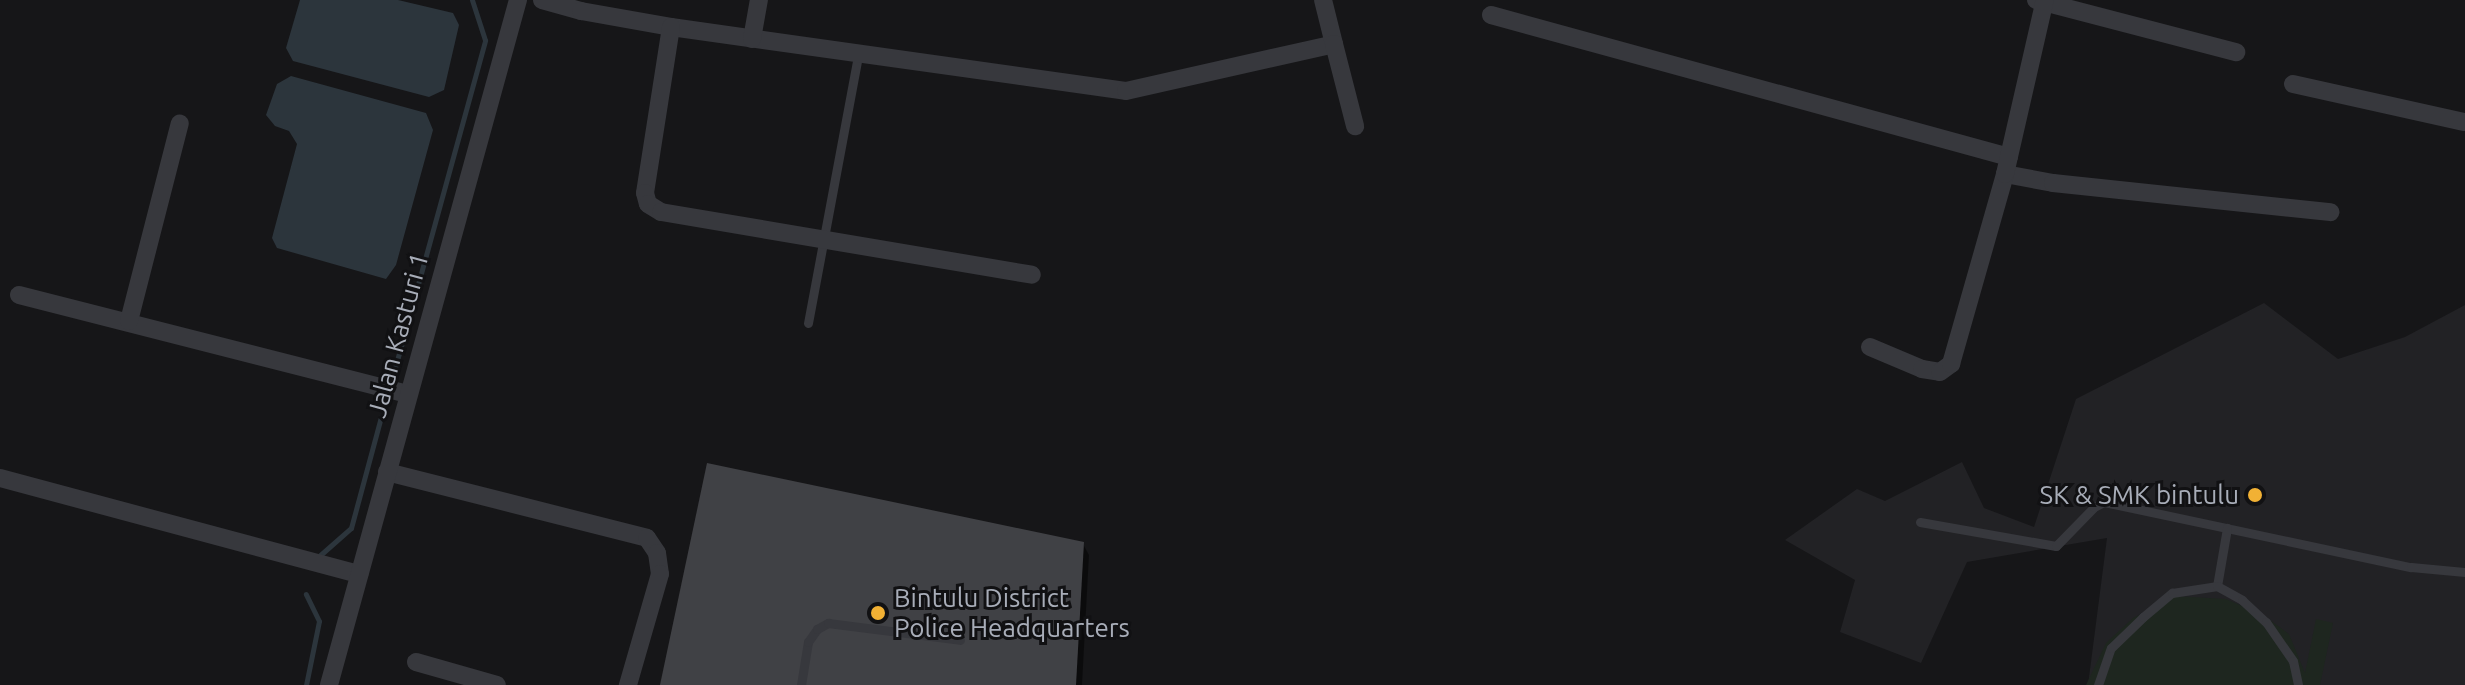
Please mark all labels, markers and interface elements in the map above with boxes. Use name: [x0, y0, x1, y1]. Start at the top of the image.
street label: Jalan Kasturi 1: [361, 249, 435, 421]
place label: SK & SMK bintulu: [2040, 479, 2239, 511]
marker: SK & SMK bintulu: [2246, 486, 2264, 504]
place label: Bintulu District Police Headquarters: [894, 582, 1130, 644]
marker: Bintulu District Police Headquarters: [869, 604, 887, 622]

